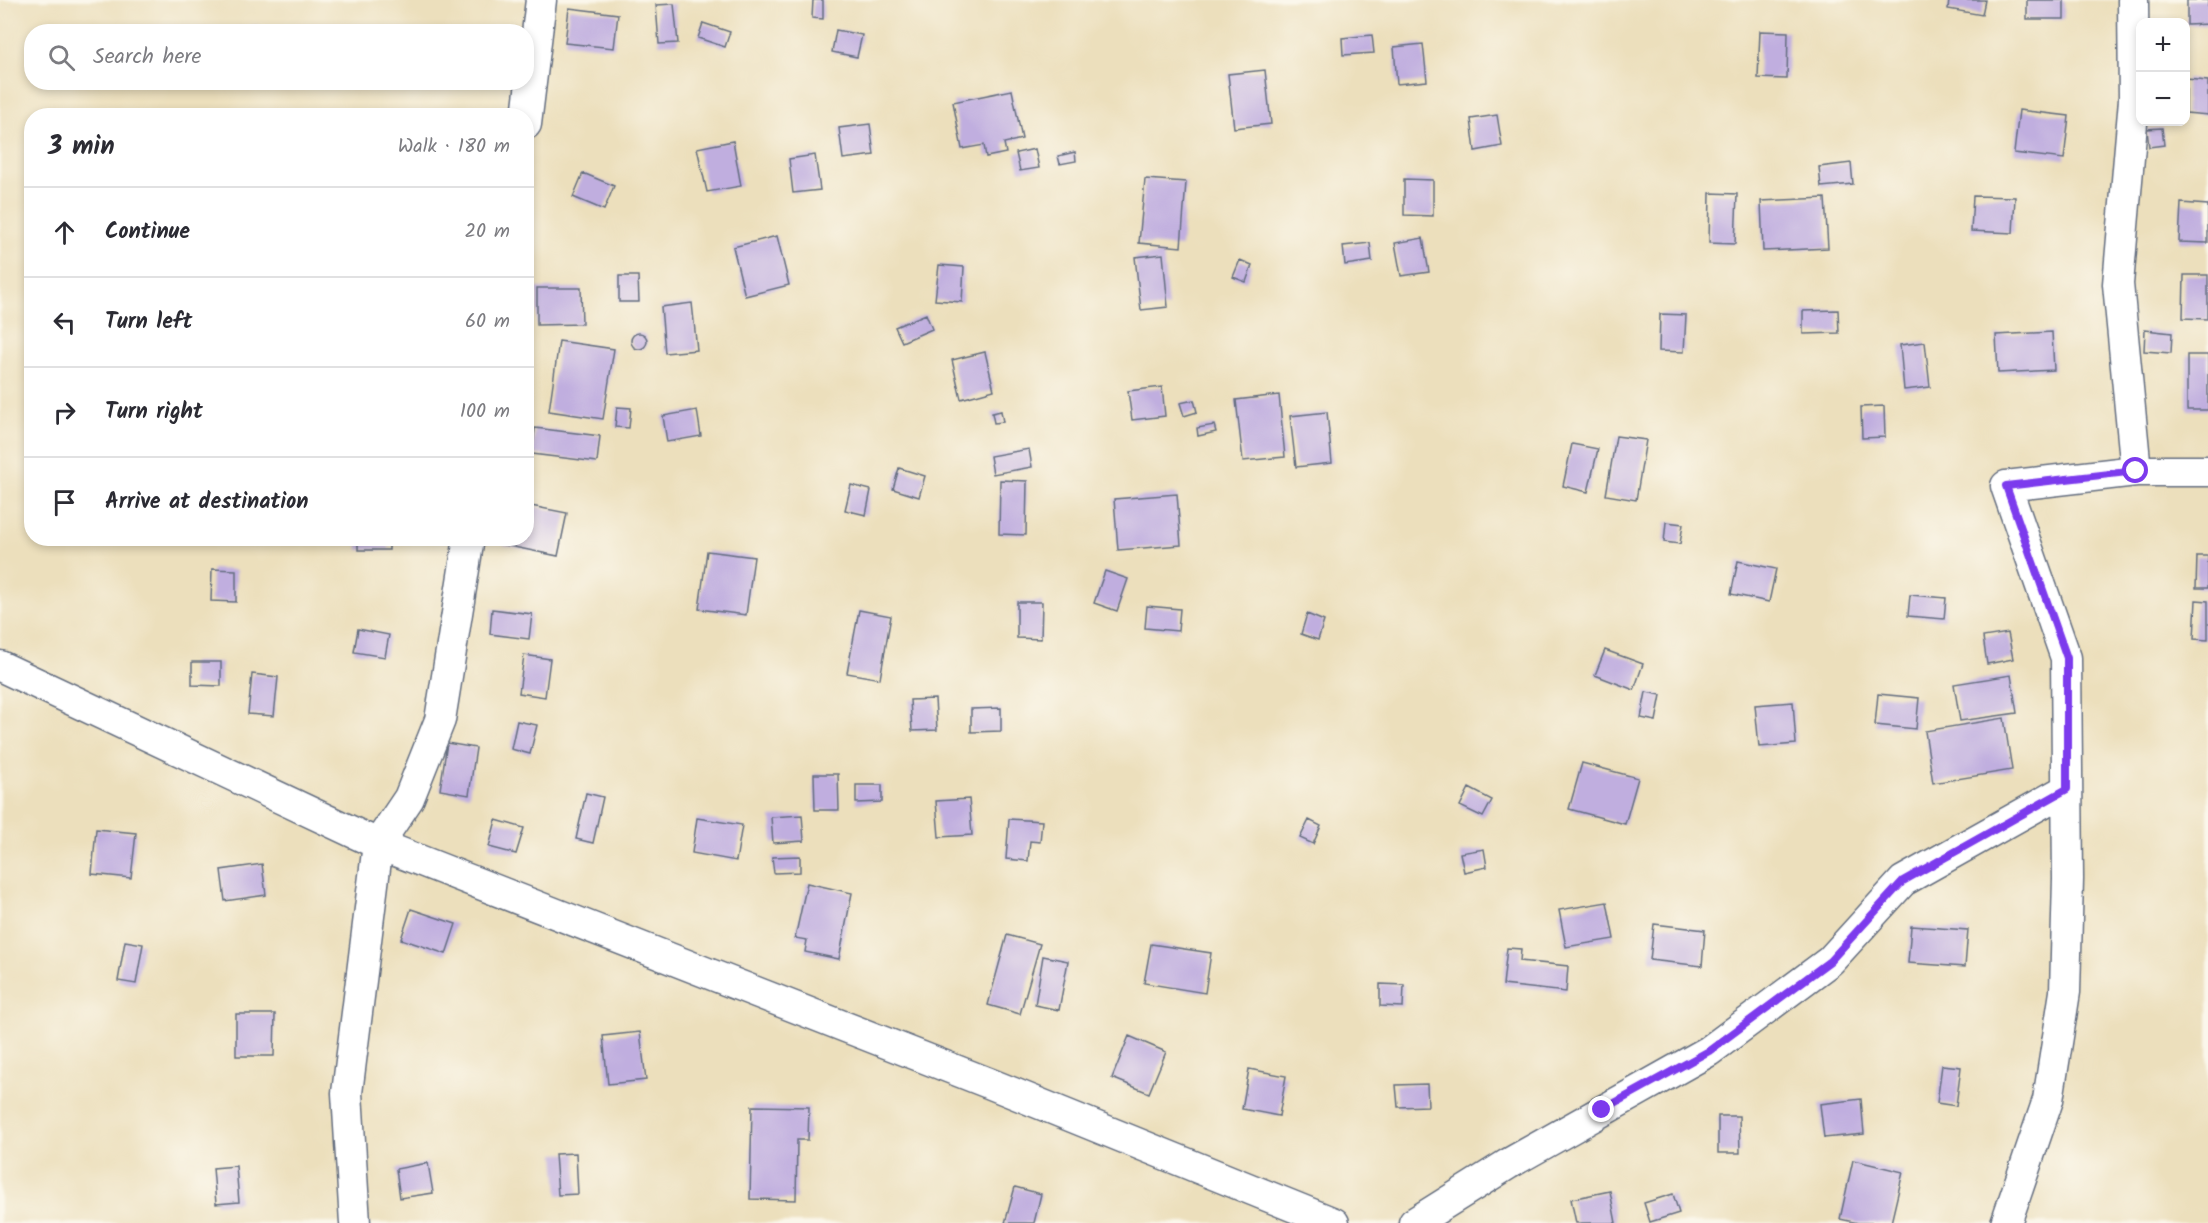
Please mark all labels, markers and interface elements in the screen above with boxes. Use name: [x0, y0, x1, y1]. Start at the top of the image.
map controls: [2136, 18, 2190, 126]
button: +: [2136, 18, 2190, 72]
search box: [24, 24, 534, 90]
text: Search here: [93, 40, 201, 75]
icon: search: [45, 41, 78, 74]
button: −: [2136, 72, 2190, 126]
text: 3 min: [48, 126, 115, 168]
text: Walk · 180 m: [398, 131, 510, 163]
text: Continue: [105, 215, 190, 250]
icon: ahead: [48, 216, 81, 249]
text: 20 m: [464, 216, 510, 248]
text: Turn left: [105, 305, 192, 340]
icon: left: [48, 306, 81, 339]
text: 60 m: [465, 306, 510, 338]
text: Turn right: [105, 395, 203, 430]
icon: right: [48, 396, 81, 429]
text: 100 m: [460, 396, 510, 428]
route start: [2122, 457, 2148, 483]
text: Arrive at destination: [105, 485, 308, 520]
icon: arrive: [48, 486, 81, 519]
route end: [1588, 1096, 1614, 1122]

